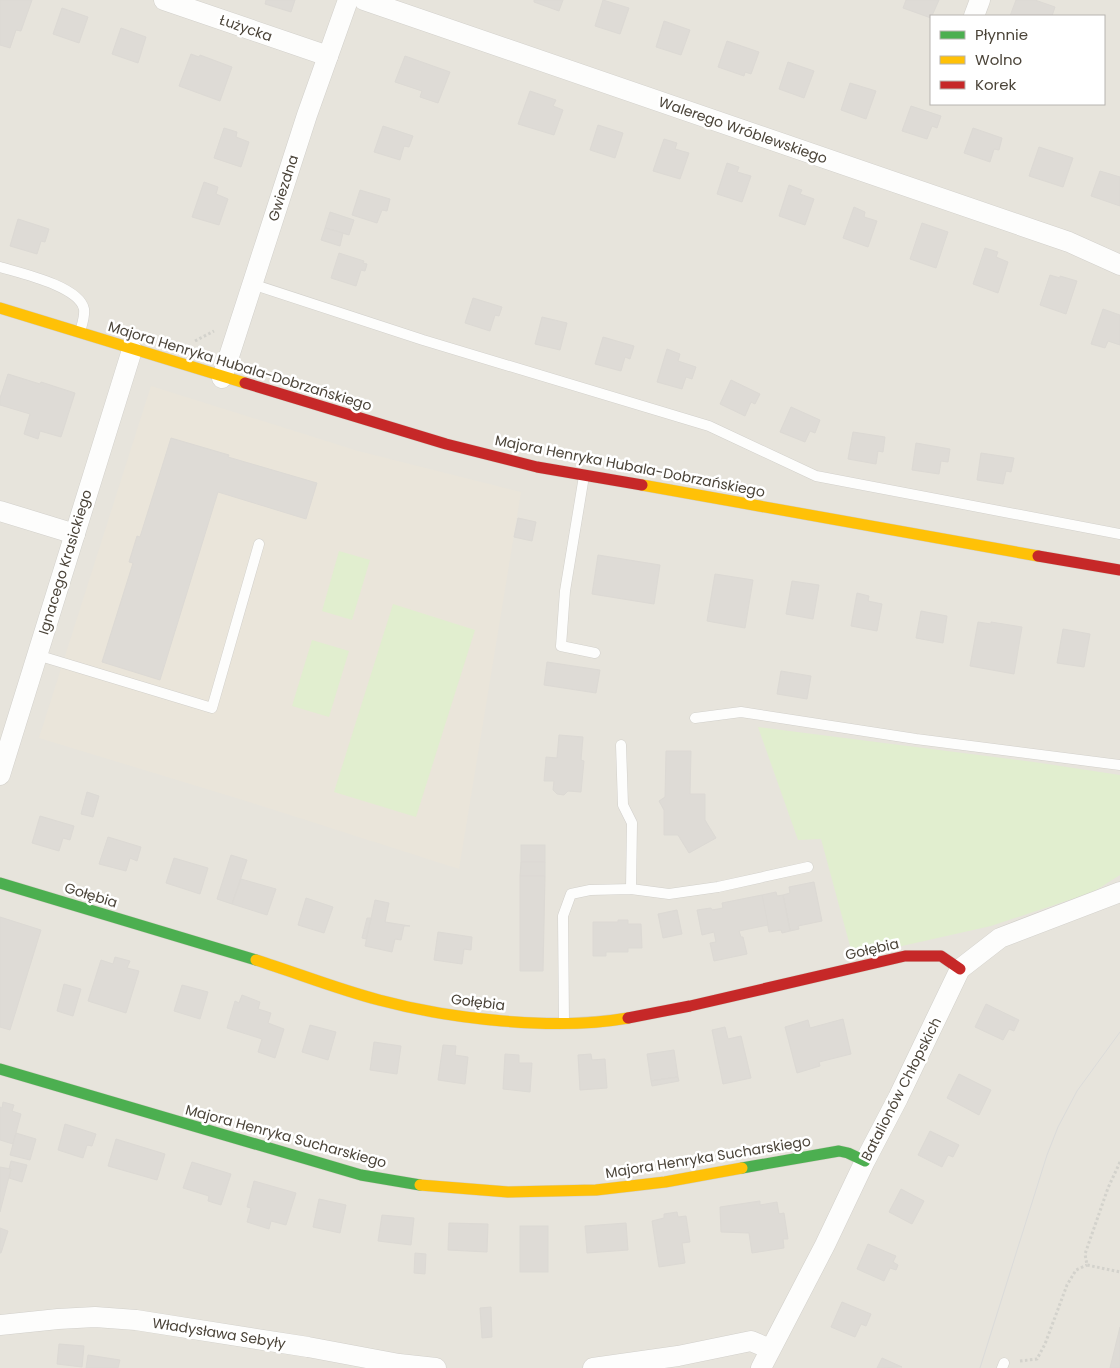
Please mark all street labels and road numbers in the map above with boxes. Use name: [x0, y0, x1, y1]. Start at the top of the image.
street label: Łużycka: [217, 10, 275, 46]
street label: Walerego Wróblewskiego: [656, 92, 830, 168]
street label: Gwiezdna: [263, 152, 303, 224]
street label: Majora Henryka Hubala-Dobrzańskiego: [106, 316, 374, 416]
street label: Majora Henryka Hubala-Dobrzańskiego: [493, 430, 767, 502]
street label: Ignacego Krasickiego: [33, 487, 97, 637]
street label: Gołębia: [62, 877, 120, 913]
street label: Gołębia: [843, 933, 901, 965]
street label: Gołębia: [450, 989, 506, 1015]
street label: Batalionów Chłopskich: [856, 1014, 946, 1164]
street label: Majora Henryka Sucharskiego: [183, 1099, 389, 1173]
street label: Majora Henryka Sucharskiego: [604, 1131, 812, 1183]
street label: Władysława Sebyły: [151, 1313, 287, 1353]

